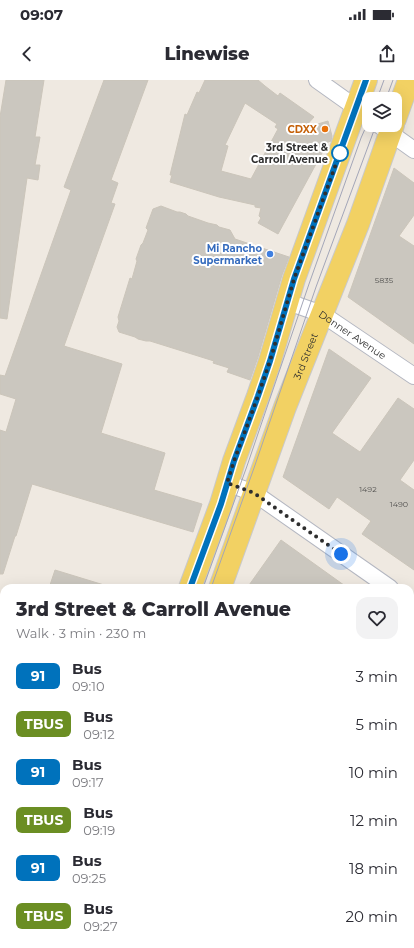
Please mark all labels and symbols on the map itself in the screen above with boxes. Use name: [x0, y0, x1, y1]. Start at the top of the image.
place label: CDXX: [288, 123, 318, 136]
marker: CDXX: [320, 124, 330, 134]
place label: 3rd Street & Carroll Avenue: [251, 141, 329, 166]
marker: 3rd Street & Carroll Avenue: [331, 144, 349, 162]
place label: Mi Rancho Supermarket: [193, 242, 263, 267]
marker: Mi Rancho Supermarket: [265, 249, 275, 259]
house number: 5835: [375, 275, 394, 285]
street label: Donner Avenue: [316, 308, 389, 362]
street label: 3rd Street: [291, 331, 321, 382]
house number: 1492: [359, 484, 377, 494]
house number: 1490: [390, 499, 408, 509]
your location: [331, 544, 351, 564]

